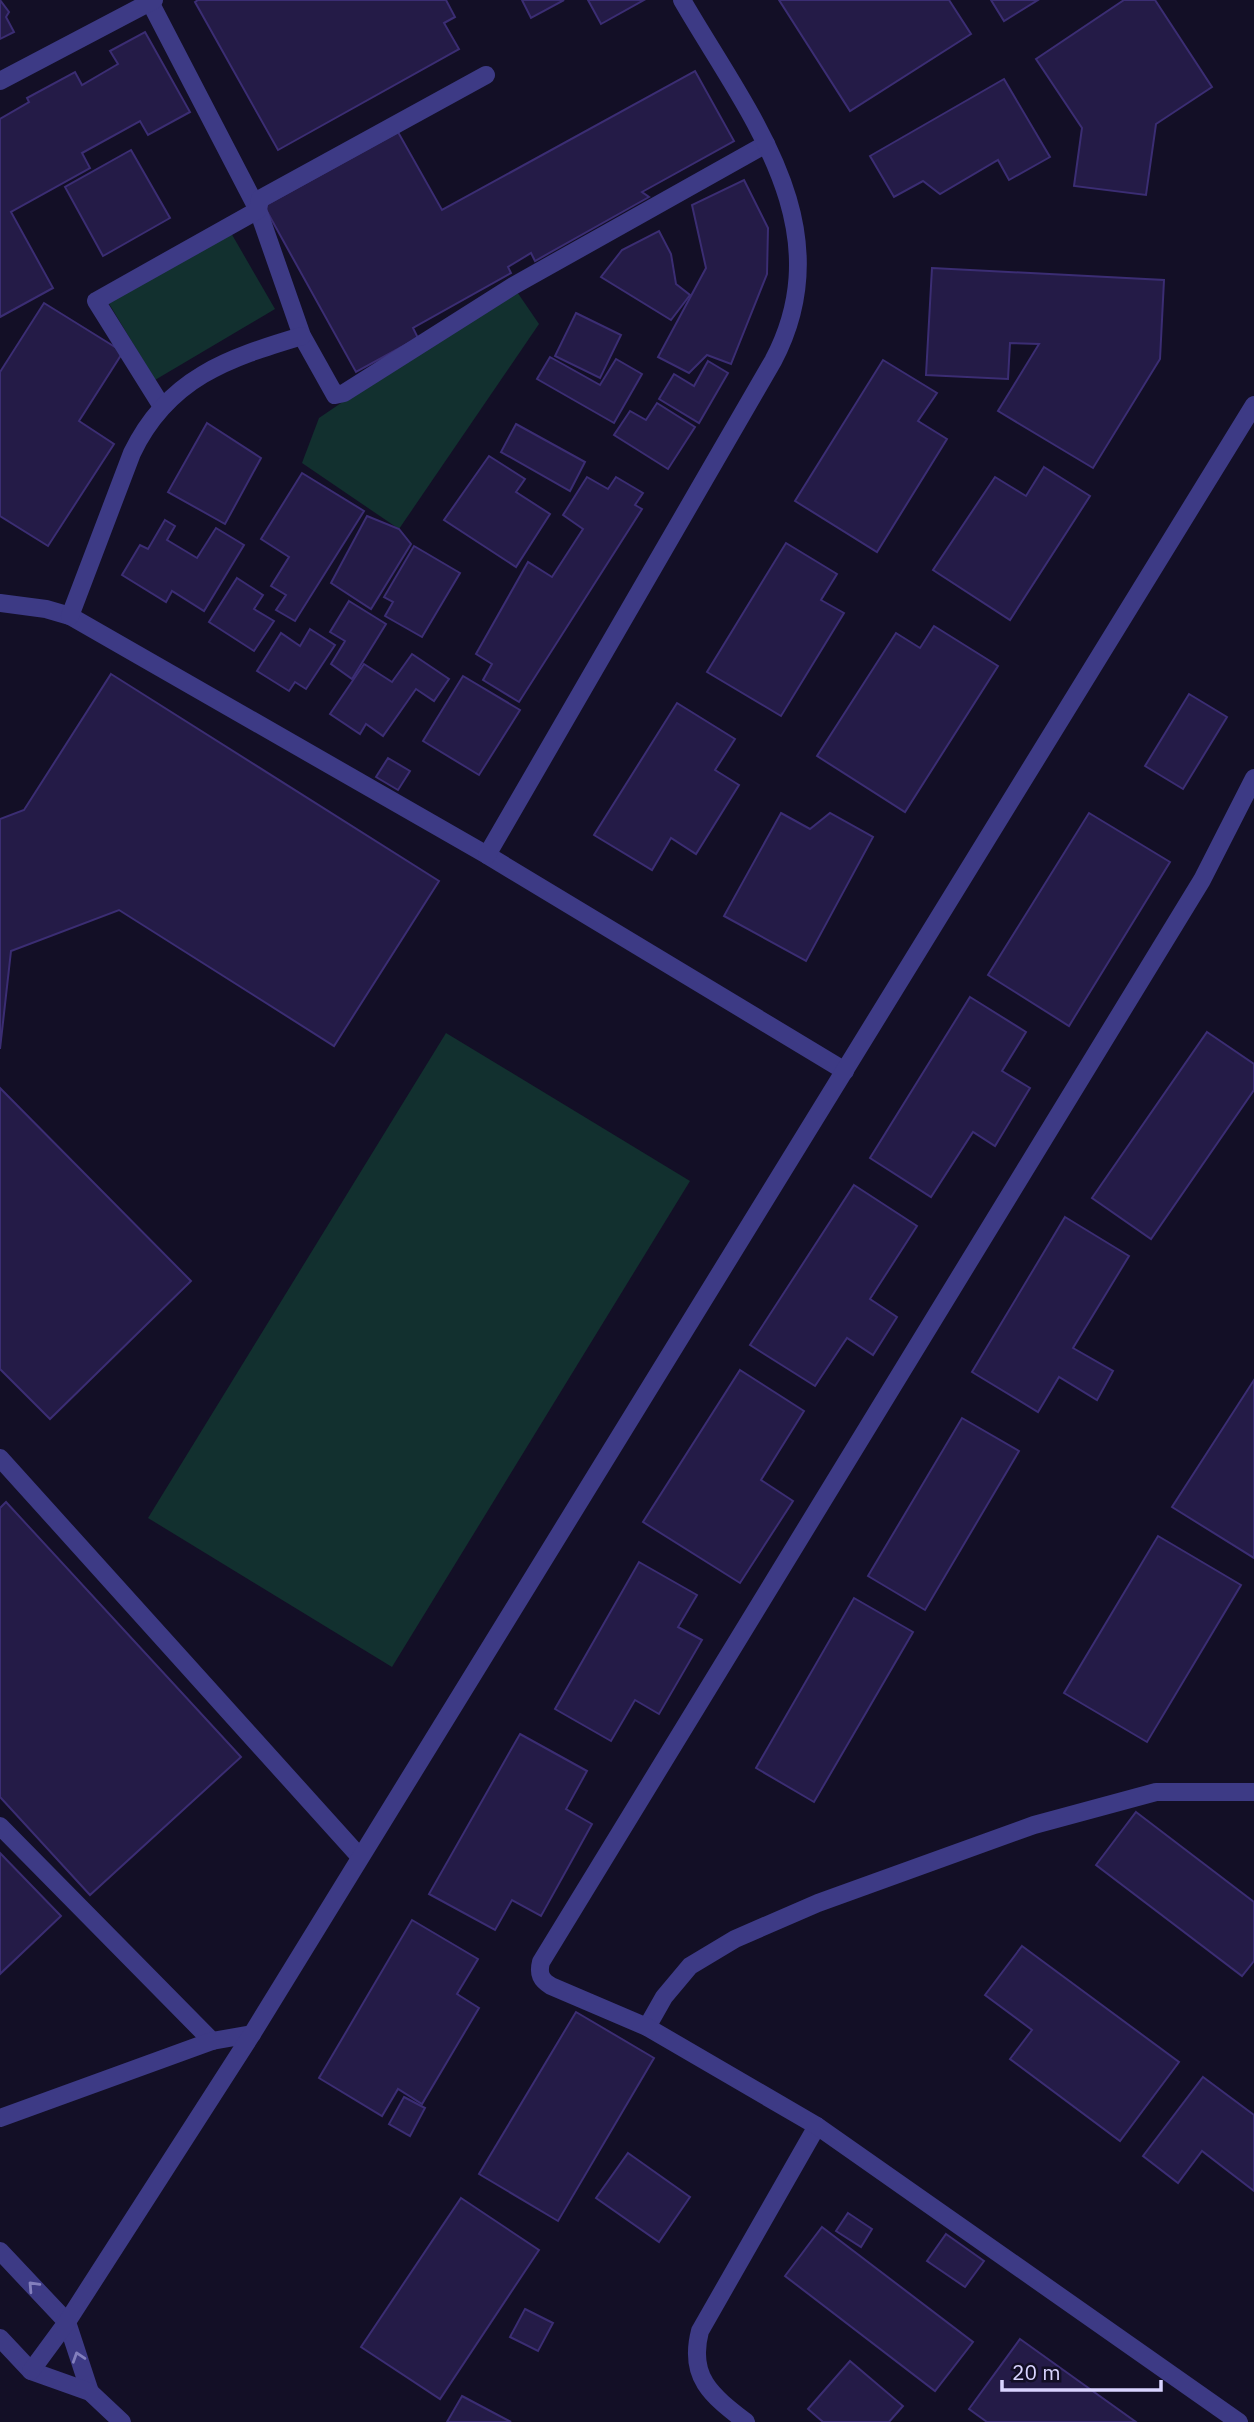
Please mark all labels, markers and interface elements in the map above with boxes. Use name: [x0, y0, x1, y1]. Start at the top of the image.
one-way arrow: [29, 2281, 42, 2294]
scale bar: [1002, 2348, 1161, 2392]
one-way arrow: [72, 2351, 86, 2363]
text: 20 m: [1012, 2358, 1061, 2386]

